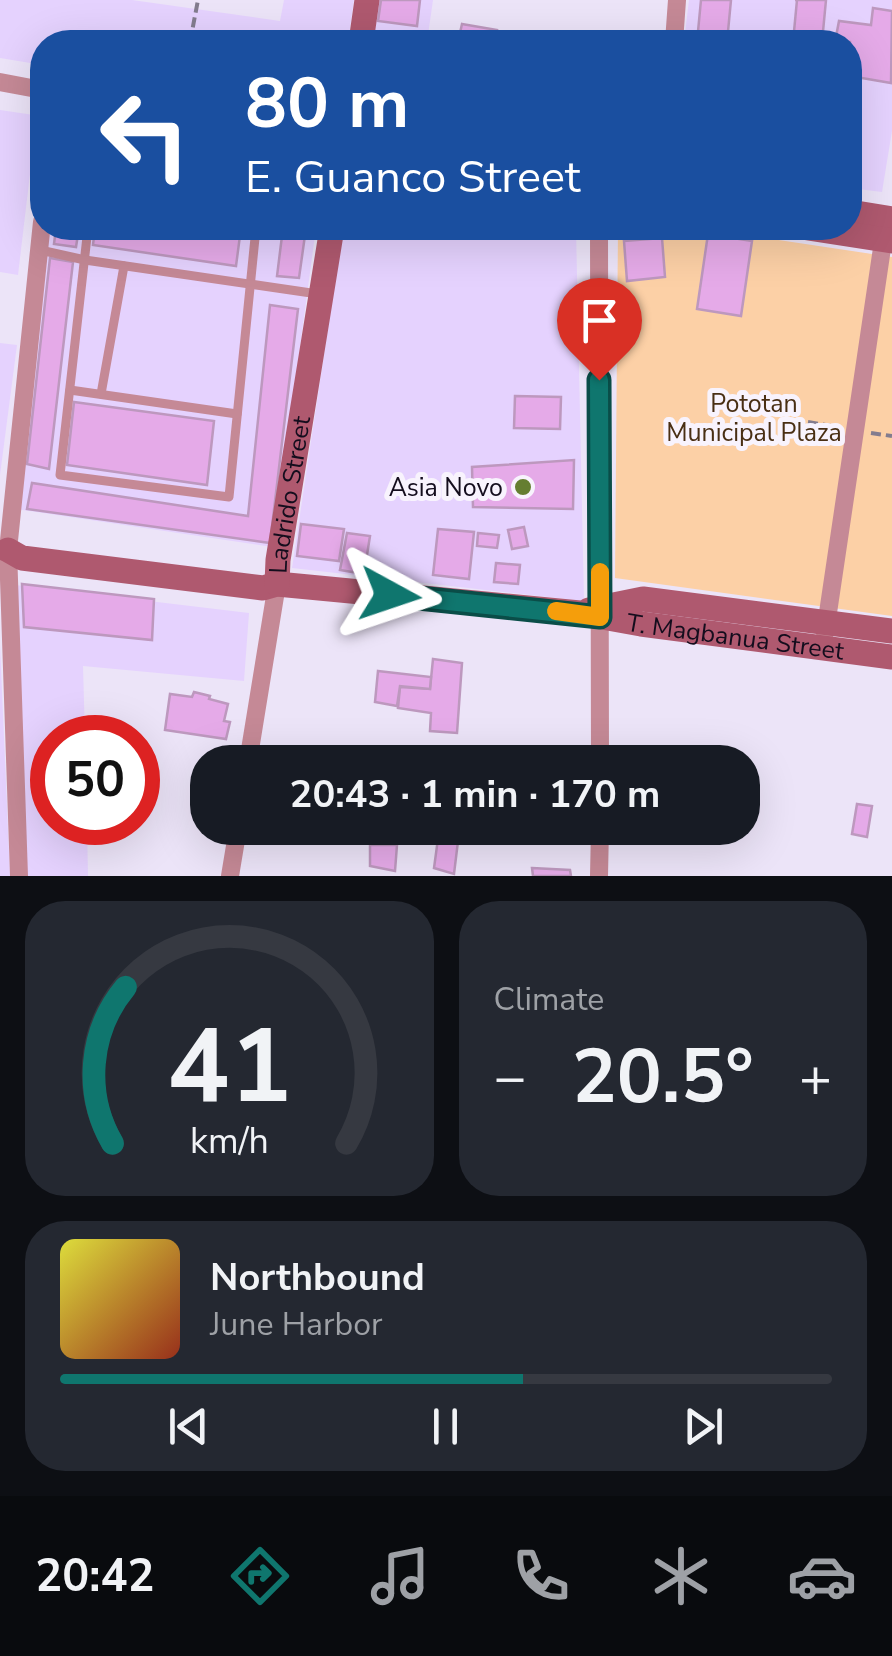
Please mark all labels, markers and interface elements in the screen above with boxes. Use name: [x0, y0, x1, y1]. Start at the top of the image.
text: 80 m: [245, 56, 409, 152]
icon: left: [80, 70, 210, 200]
text: E. Guanco Street: [245, 147, 581, 208]
pin: [557, 278, 642, 381]
icon: arrive: [572, 293, 627, 348]
park label: Pototan Municipal Plaza: [666, 387, 842, 450]
street label: Ladrido Street: [261, 413, 319, 574]
place label: Asia Novo: [389, 471, 503, 505]
marker: Asia Novo: [512, 476, 534, 498]
position arrow: [338, 543, 442, 647]
street label: T. Magbanua Street: [624, 606, 846, 669]
speed limit sign: 50: [30, 715, 160, 845]
text: 20:43 · 1 min · 170 m: [290, 769, 660, 820]
text: Climate: [494, 978, 604, 1021]
text: 41: [167, 996, 292, 1138]
text: 20.5°: [572, 1026, 754, 1128]
text: −: [494, 1040, 527, 1115]
text: +: [799, 1040, 832, 1115]
text: km/h: [190, 1117, 269, 1166]
text: Northbound: [210, 1252, 425, 1303]
text: June Harbor: [210, 1303, 382, 1346]
icon: previous: [161, 1399, 216, 1454]
icon: pause: [418, 1399, 473, 1454]
icon: next: [676, 1399, 731, 1454]
icon: directions: [225, 1541, 295, 1611]
icon: music: [365, 1541, 435, 1611]
icon: phone: [506, 1541, 576, 1611]
icon: climate: [646, 1541, 716, 1611]
icon: car: [787, 1541, 857, 1611]
text: 20:42: [35, 1546, 154, 1607]

